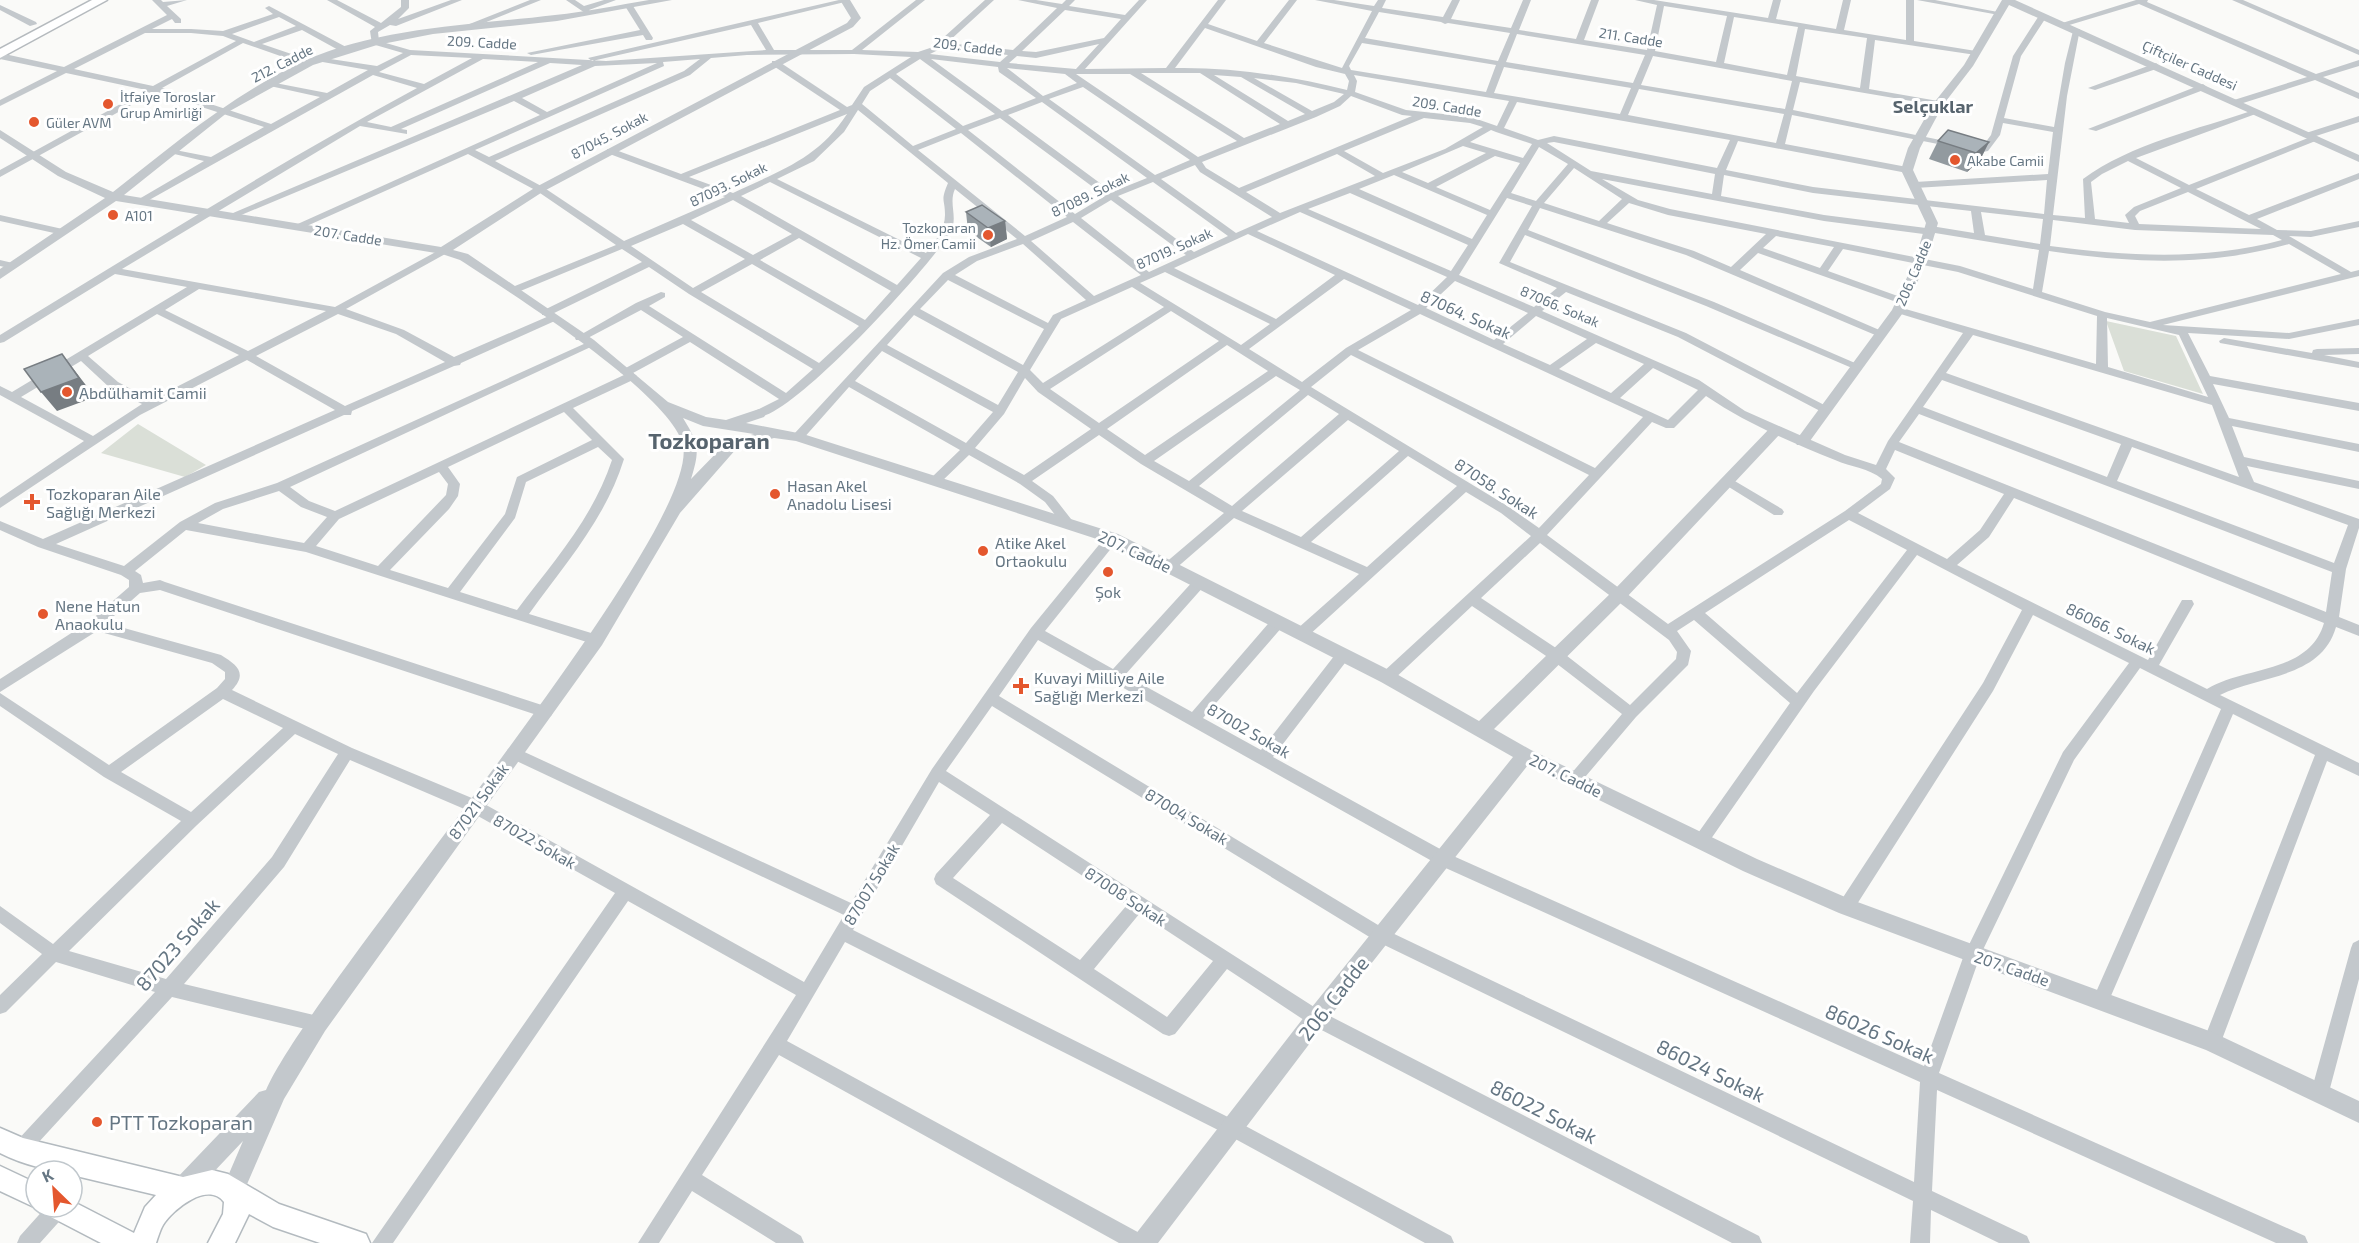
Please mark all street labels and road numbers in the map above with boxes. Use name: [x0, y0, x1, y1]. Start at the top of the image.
street label: 211. Cadde: [1598, 24, 1664, 50]
street label: 209. Cadde: [447, 32, 517, 52]
street label: 209. Cadde: [932, 33, 1004, 59]
street label: Çiftçiler Caddesi: [2139, 36, 2240, 94]
street label: 212. Cadde: [248, 40, 316, 86]
street label: 209. Cadde: [1411, 92, 1483, 120]
street label: 87045. Sokak: [568, 108, 650, 162]
street label: 87093. Sokak: [687, 158, 769, 210]
street label: 87089. Sokak: [1048, 168, 1132, 220]
street label: 207. Cadde: [313, 221, 383, 249]
street label: 87019. Sokak: [1133, 224, 1215, 272]
street label: 206. Cadde: [1892, 238, 1934, 308]
street label: 87066. Sokak: [1518, 282, 1602, 330]
street label: 87064. Sokak: [1418, 286, 1514, 342]
street label: 87058. Sokak: [1451, 454, 1543, 522]
street label: 207. Cadde: [1096, 526, 1174, 576]
street label: 86066. Sokak: [2063, 598, 2159, 658]
street label: 87002 Sokak: [1204, 699, 1294, 761]
street label: 207. Cadde: [1527, 749, 1605, 801]
street label: 87021 Sokak: [444, 759, 512, 843]
street label: 87004 Sokak: [1142, 784, 1232, 848]
street label: 87022 Sokak: [490, 810, 580, 872]
street label: 87007 Sokak: [839, 840, 903, 928]
street label: 87008 Sokak: [1082, 863, 1170, 929]
street label: 87023 Sokak: [130, 893, 224, 995]
street label: 207. Cadde: [1972, 946, 2052, 990]
street label: 206. Cadde: [1293, 951, 1373, 1045]
street label: 86026 Sokak: [1822, 998, 1938, 1068]
street label: 86024 Sokak: [1653, 1033, 1769, 1107]
street label: 86022 Sokak: [1487, 1074, 1601, 1148]

